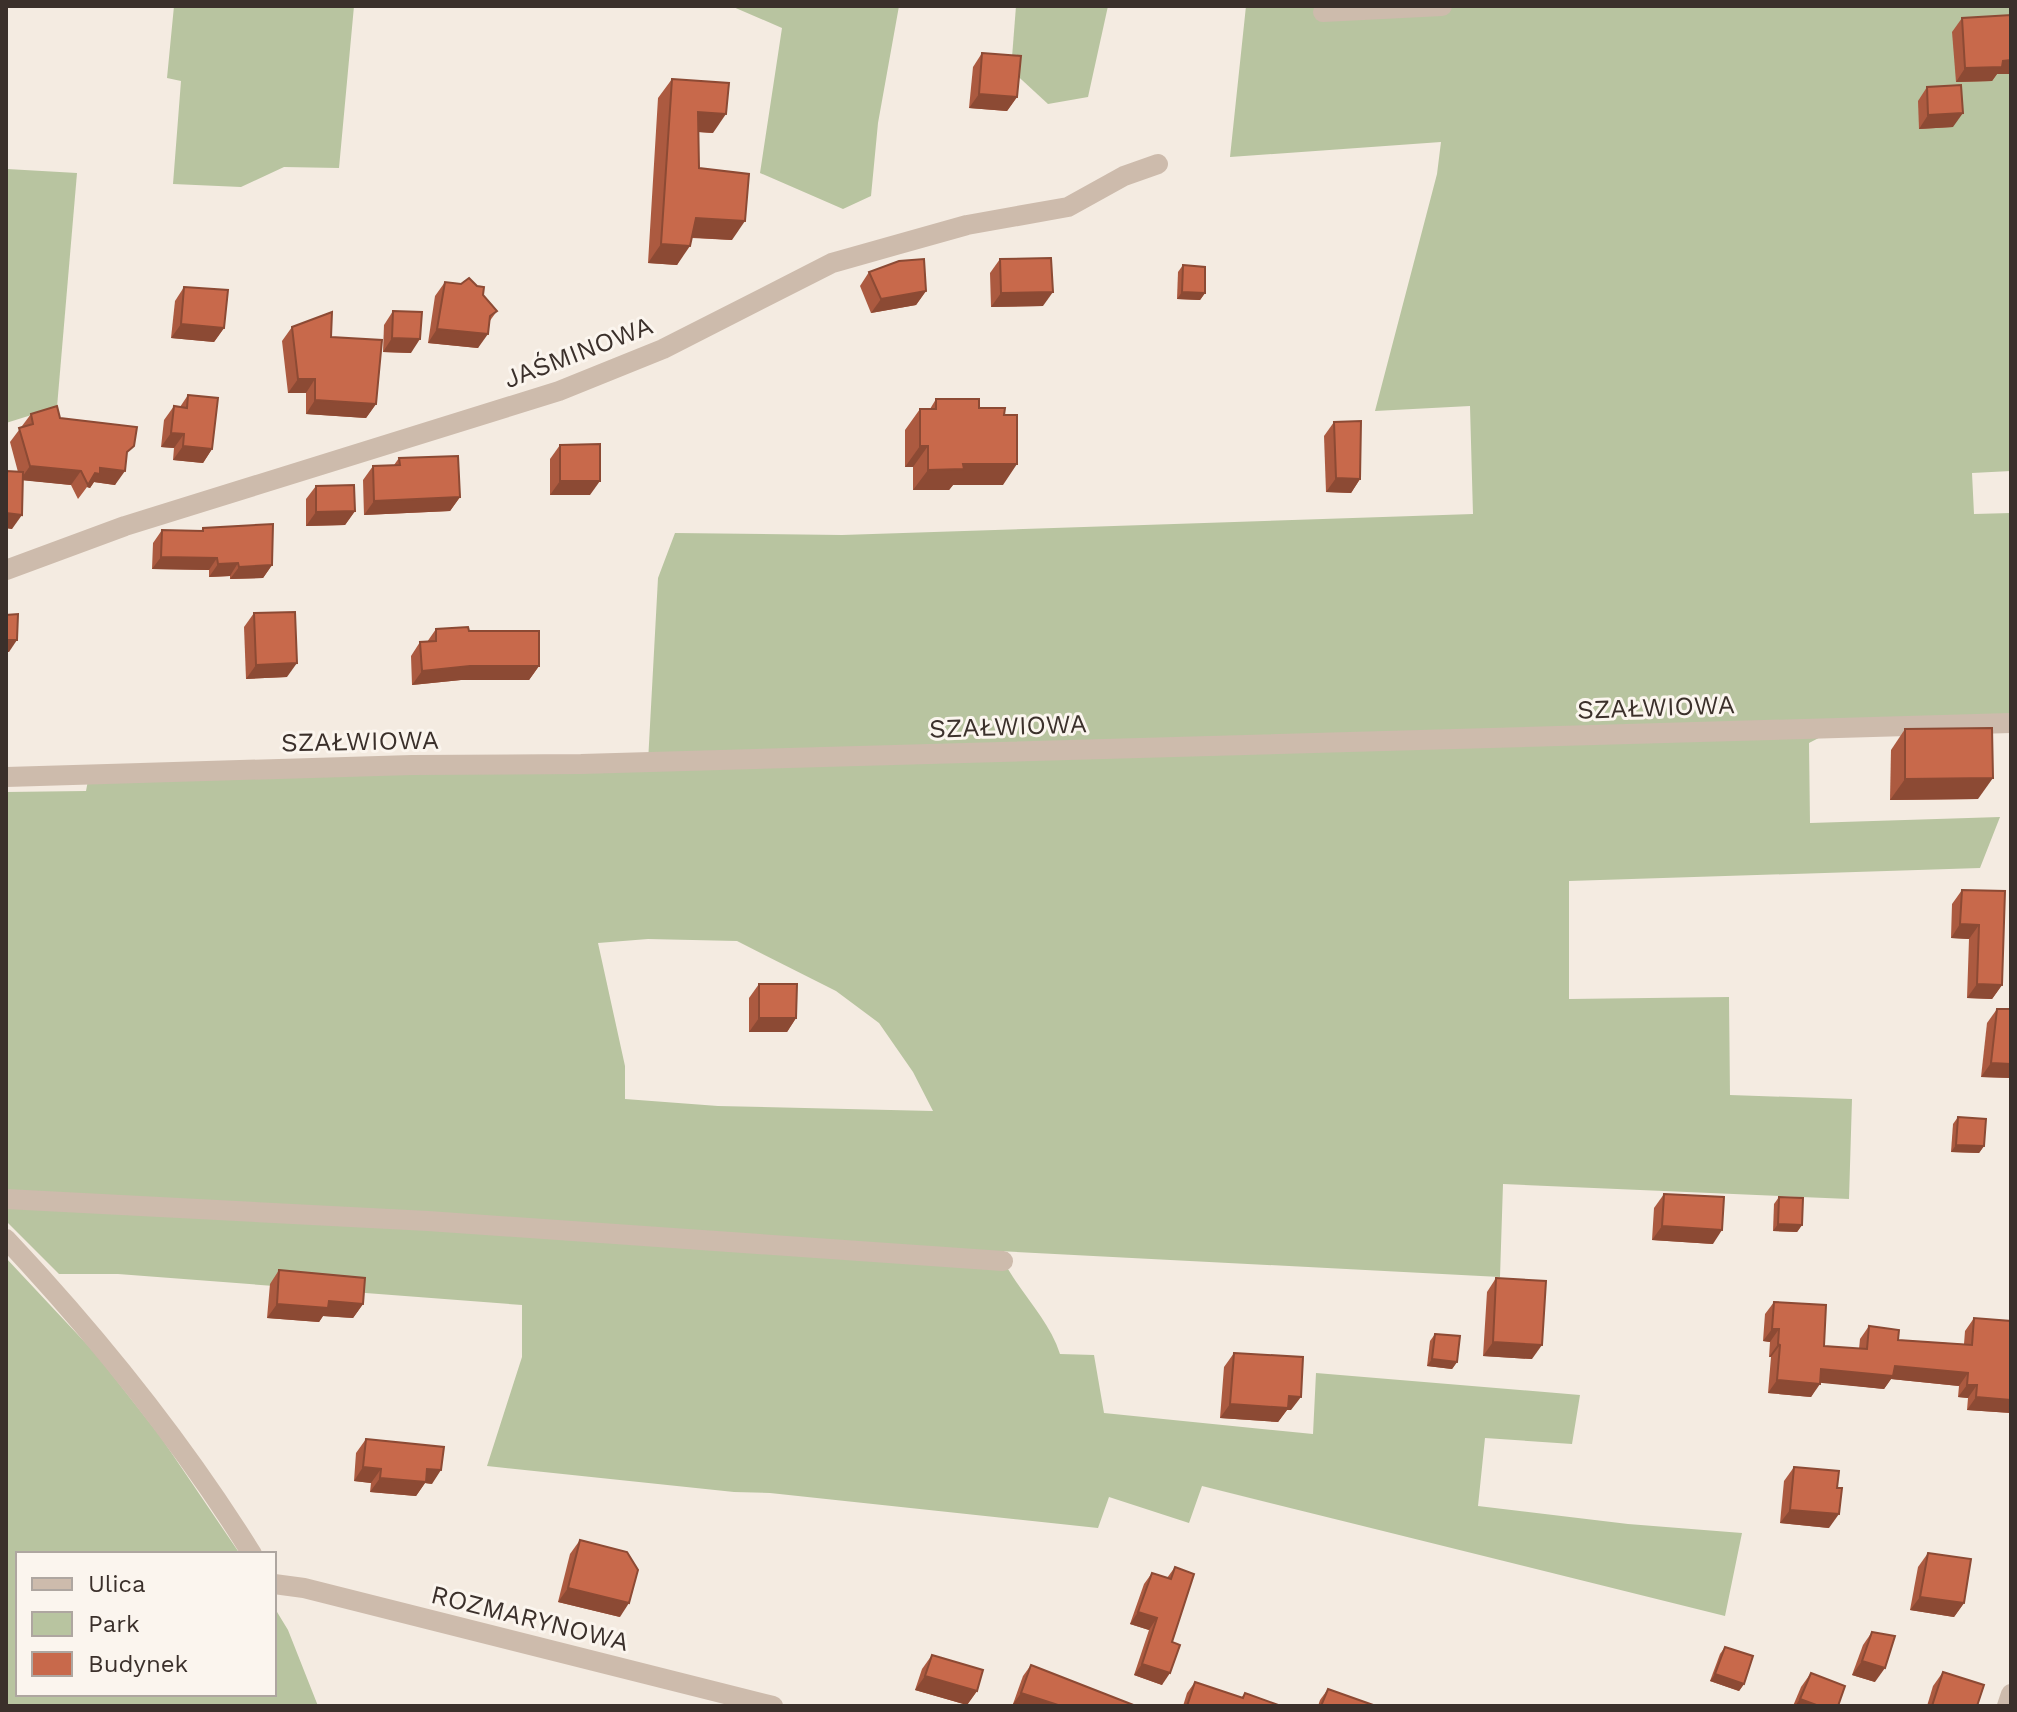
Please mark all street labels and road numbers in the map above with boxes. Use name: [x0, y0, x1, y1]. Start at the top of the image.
street label: JAŚMINOWA: [499, 310, 657, 394]
street label: SZAŁWIOWA: [1577, 689, 1735, 725]
street label: SZAŁWIOWA: [929, 708, 1087, 744]
street label: SZAŁWIOWA: [281, 725, 439, 757]
street label: ROZMARYNOWA: [428, 1579, 632, 1657]

